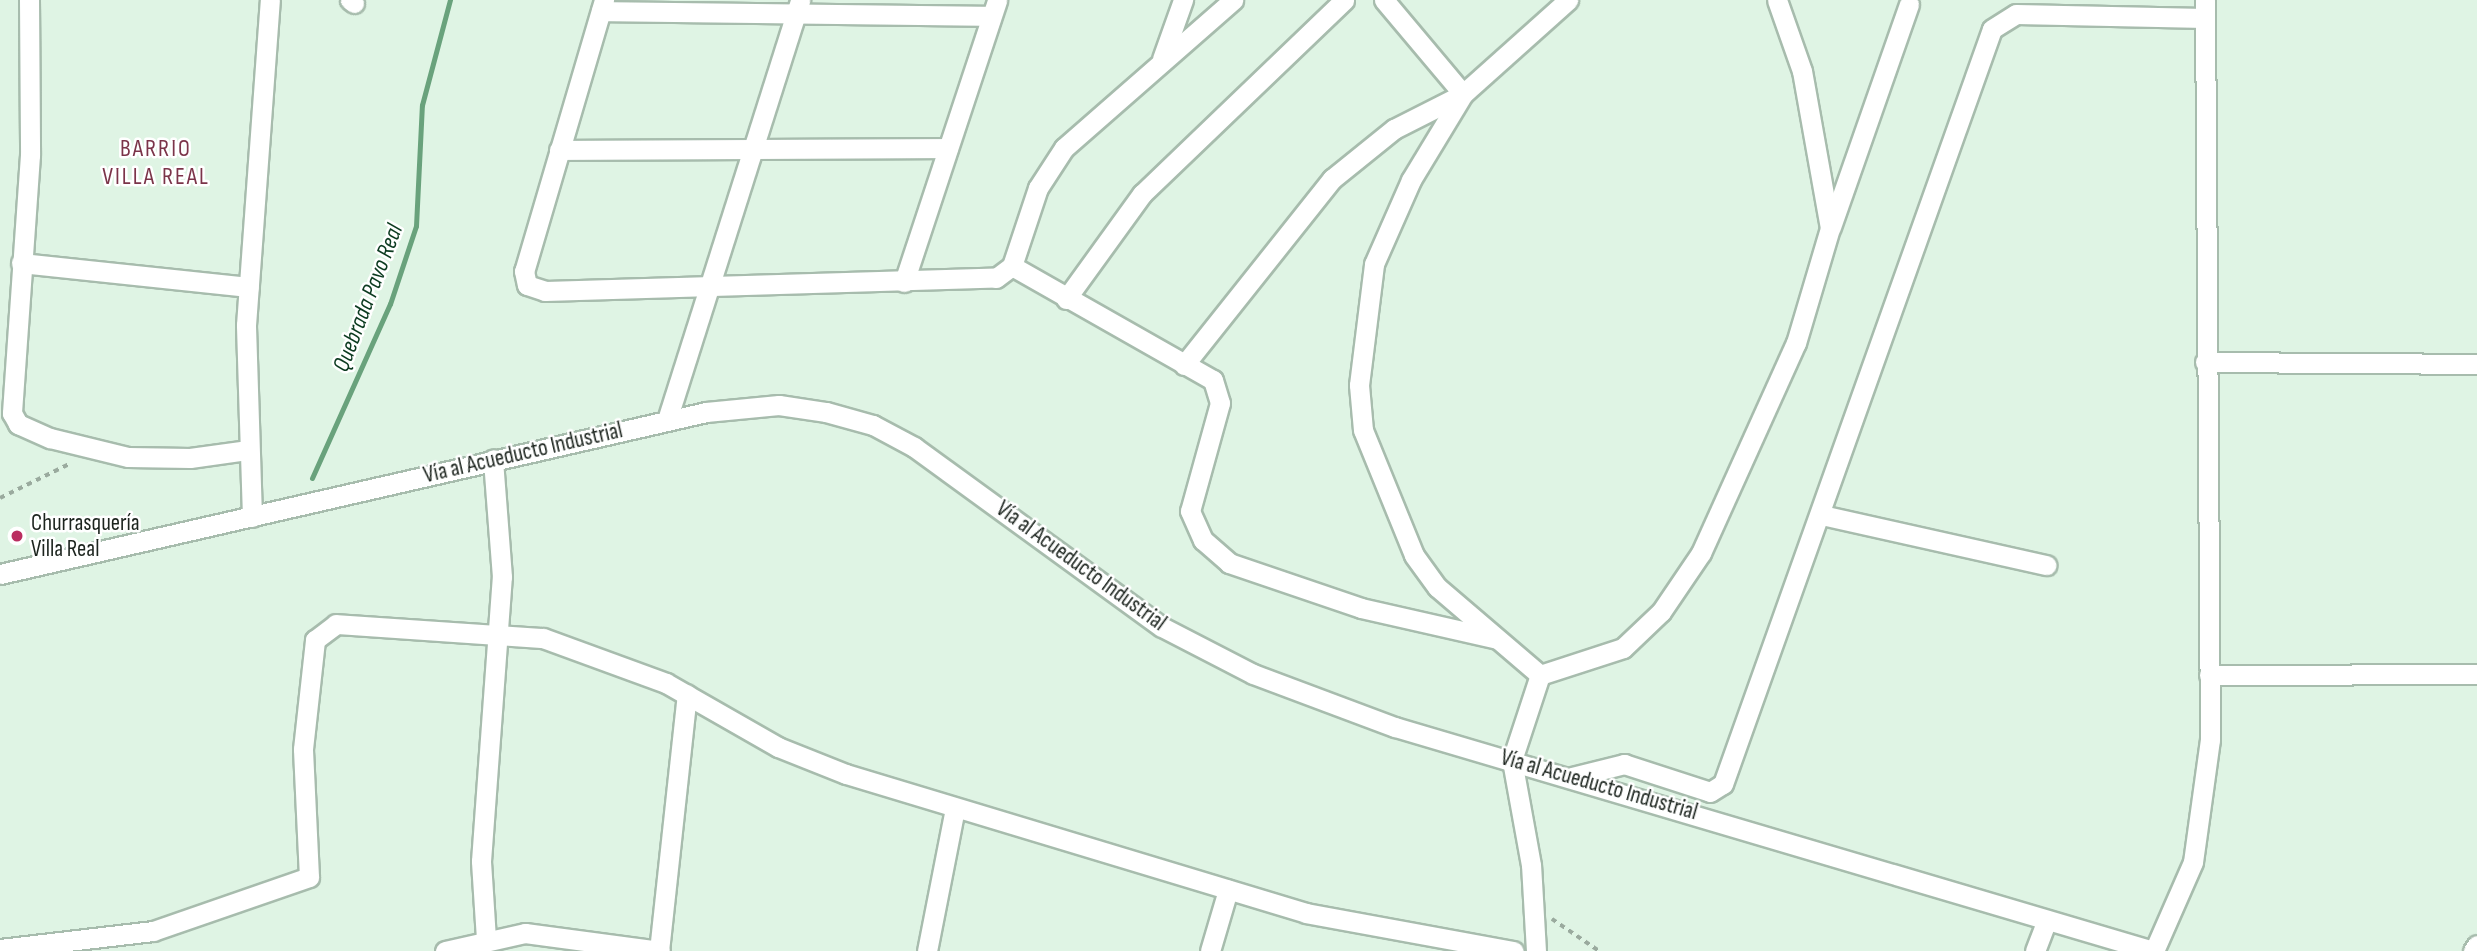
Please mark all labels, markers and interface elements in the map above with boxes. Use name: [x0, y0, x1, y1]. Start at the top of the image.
district label: BARRIO VILLA REAL: [103, 135, 209, 191]
water label: Quebrada Pavo Real: [327, 220, 409, 376]
street label: Vía al Acueducto Industrial: [421, 417, 625, 489]
street label: Vía al Acueducto Industrial: [991, 495, 1171, 637]
place label: Churrasquería Villa Real: [31, 509, 140, 563]
marker: Churrasquería Villa Real: [9, 528, 25, 544]
street label: Vía al Acueducto Industrial: [1497, 744, 1701, 826]

